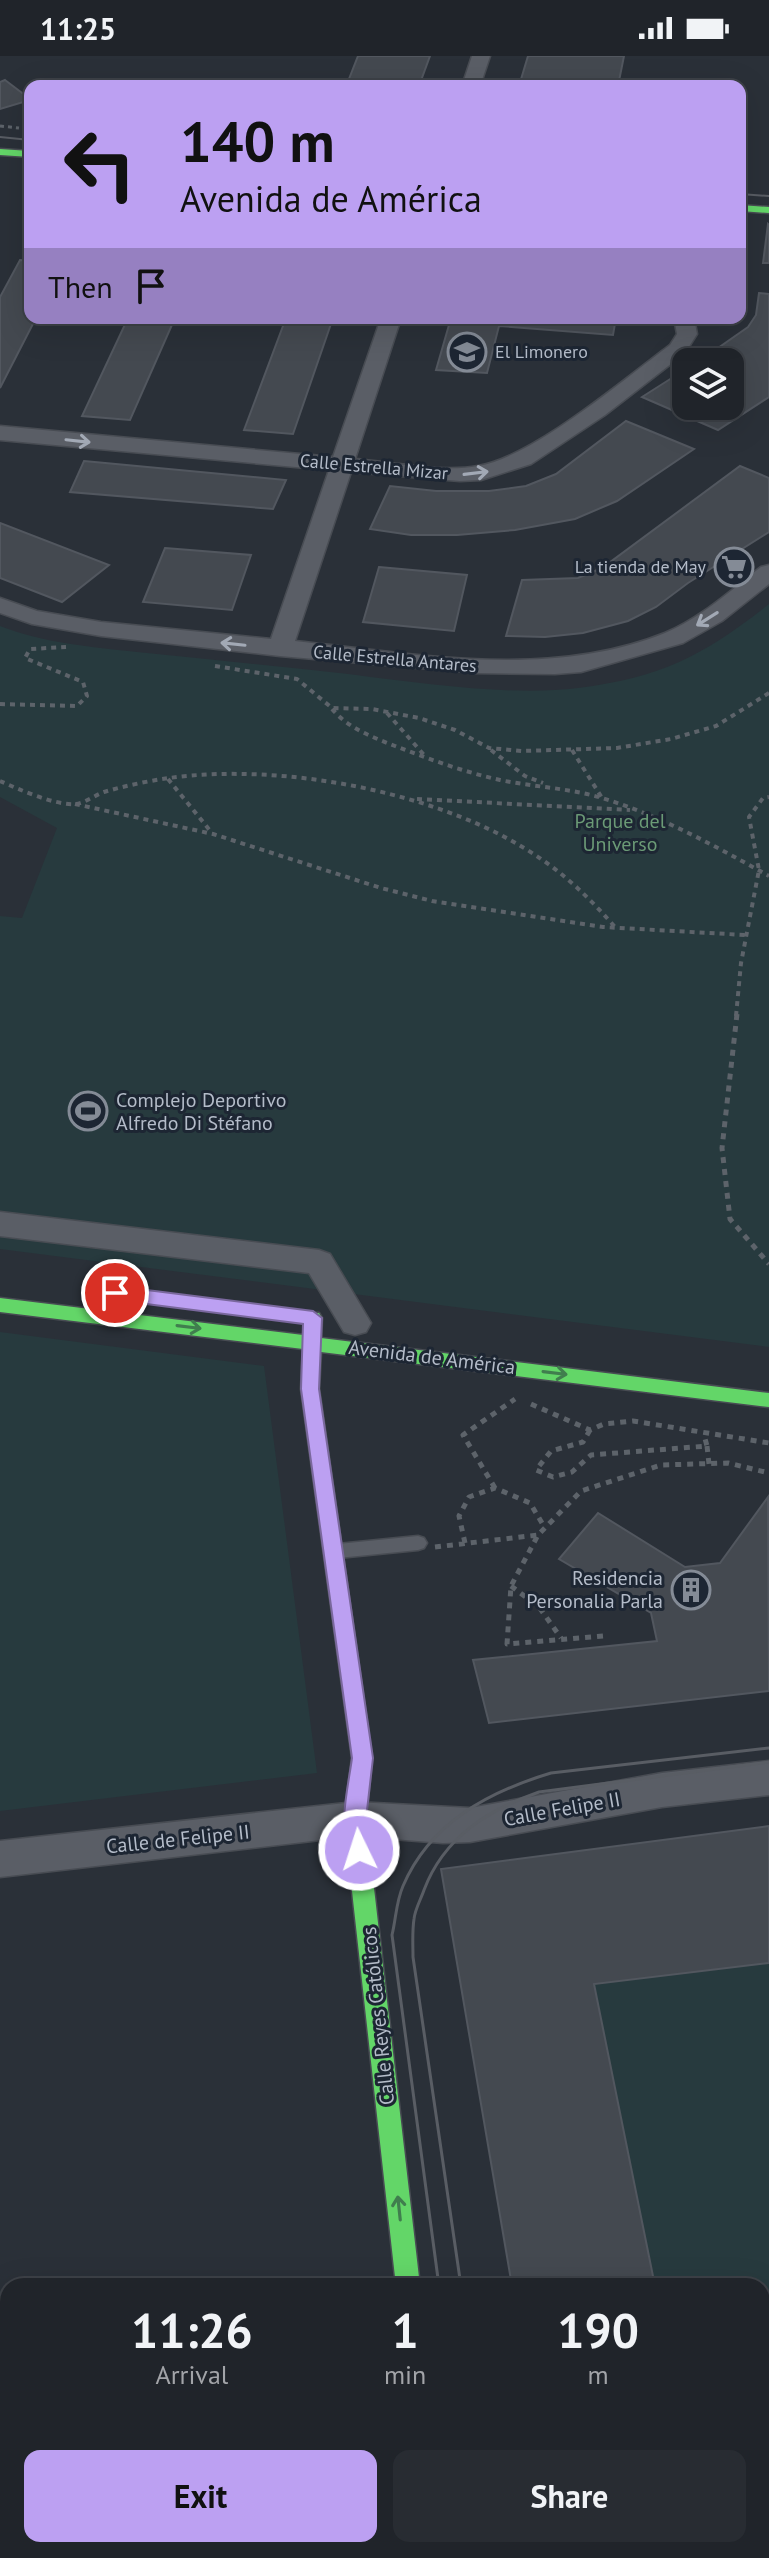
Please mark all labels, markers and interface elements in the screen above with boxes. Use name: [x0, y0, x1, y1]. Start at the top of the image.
text: 11:25: [40, 9, 116, 48]
text: 140 m: [180, 105, 335, 177]
icon: left: [48, 112, 152, 216]
text: Avenida de América: [180, 175, 482, 222]
icon: arrive: [129, 264, 173, 308]
text: Then: [48, 267, 113, 306]
school or university icon: El Limonero: [446, 331, 488, 373]
place label: El Limonero: [495, 340, 588, 363]
map controls: [672, 348, 744, 420]
button: layers: [672, 348, 744, 420]
one-way arrow: [64, 434, 91, 449]
street label: Calle Estrella Mizar: [299, 449, 449, 484]
one-way arrow: [462, 465, 489, 480]
supermarket icon: La tienda de May: [713, 546, 755, 588]
place label: La tienda de May: [575, 555, 707, 578]
one-way arrow: [696, 611, 719, 627]
one-way arrow: [220, 636, 247, 651]
street label: Calle Estrella Antares: [312, 640, 478, 677]
park label: Parque del Universo: [575, 808, 666, 857]
place label: Complejo Deportivo Alfredo Di Stéfano: [116, 1087, 286, 1136]
sports icon: Complejo Deportivo Alfredo Di Stéfano: [67, 1090, 109, 1132]
pin: [81, 1259, 149, 1327]
icon: arrive: [93, 1271, 137, 1315]
one-way arrow: [176, 1320, 201, 1335]
street label: Avenida de América: [347, 1334, 517, 1380]
one-way arrow: [542, 1366, 567, 1381]
place label: Residencia Personalia Parla: [526, 1565, 663, 1614]
building icon: Residencia Personalia Parla: [670, 1569, 712, 1611]
street label: Calle Felipe II: [502, 1786, 622, 1832]
position arrow: [317, 1808, 401, 1892]
street label: Calle de Felipe II: [105, 1819, 251, 1859]
street label: Calle Reyes Católicos: [356, 1926, 400, 2106]
one-way arrow: [392, 2196, 407, 2222]
text: 11:26: [131, 2299, 253, 2361]
text: 1: [391, 2299, 419, 2361]
text: 190: [557, 2299, 639, 2361]
text: Arrival: [156, 2358, 228, 2391]
text: min: [384, 2358, 426, 2391]
text: m: [588, 2358, 609, 2391]
button: Exit: [24, 2450, 377, 2542]
button: Share: [393, 2450, 746, 2542]

